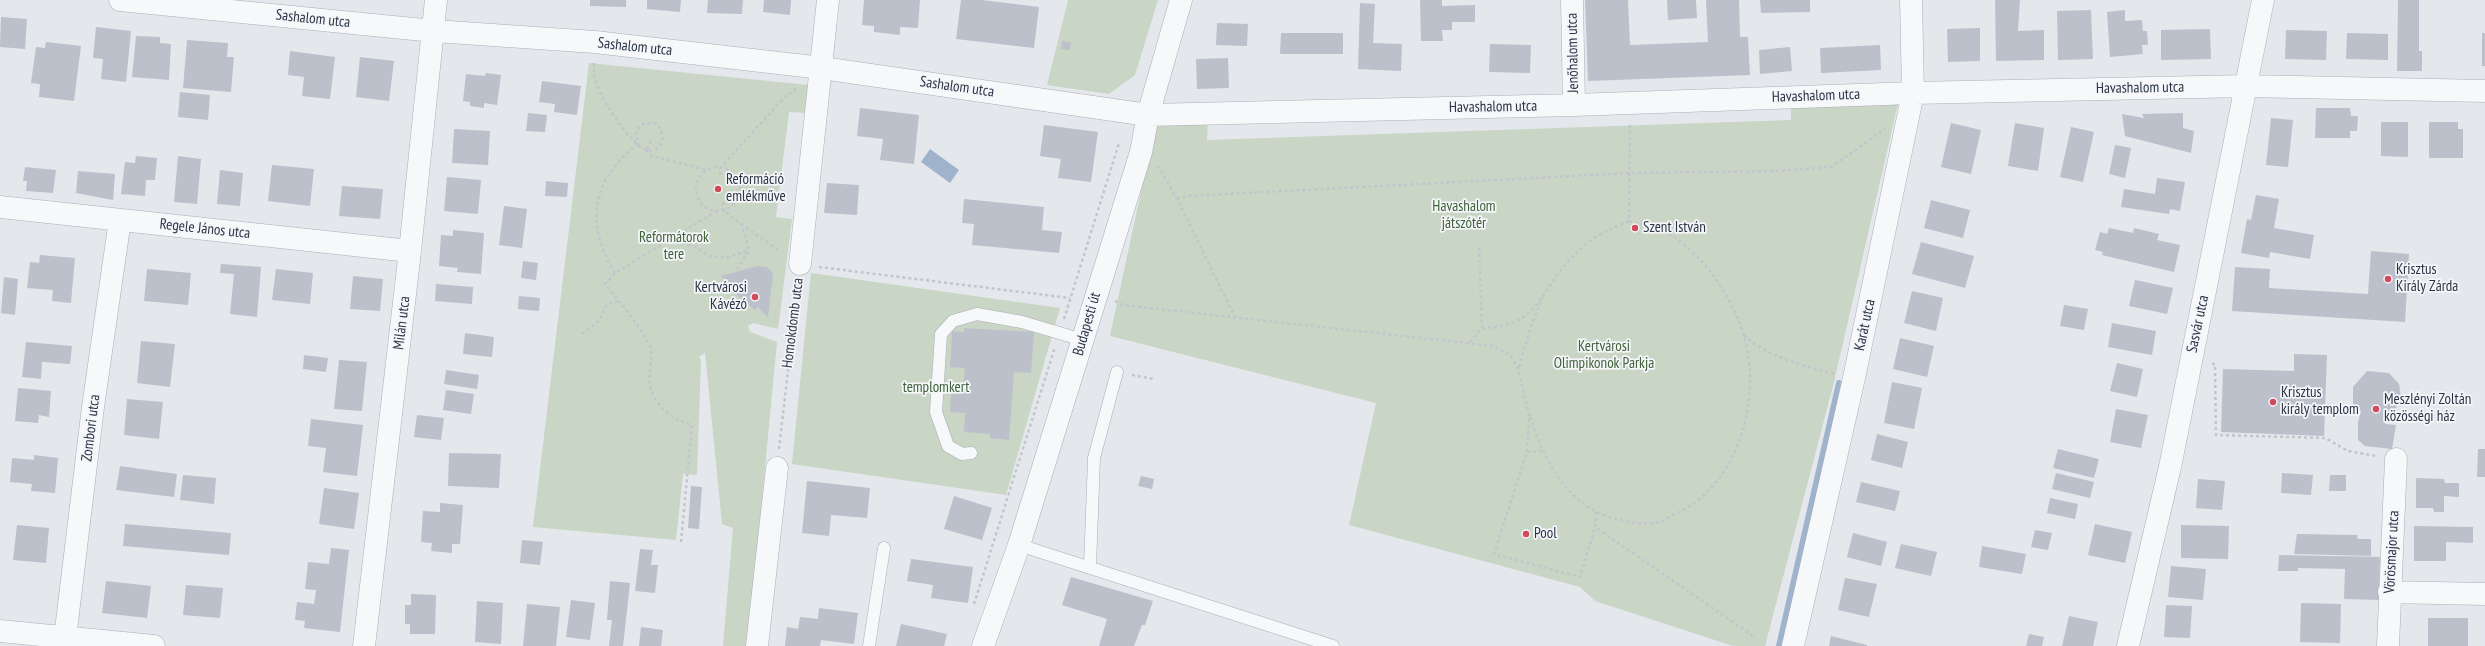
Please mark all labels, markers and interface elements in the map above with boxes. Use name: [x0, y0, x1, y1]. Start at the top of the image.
street label: Sashalom utca: [275, 6, 351, 32]
street label: Jenőhalom utca: [1563, 13, 1583, 93]
street label: Sashalom utca: [597, 34, 673, 60]
street label: Sashalom utca: [919, 73, 995, 101]
street label: Havashalom utca: [2096, 78, 2184, 98]
street label: Havashalom utca: [1772, 85, 1860, 107]
street label: Havashalom utca: [1449, 97, 1537, 117]
place label: Reformáció emlékműve: [726, 171, 786, 206]
marker: Reformáció emlékműve: [713, 184, 723, 194]
park label: Havashalom játszótér: [1432, 198, 1496, 233]
street label: Regele János utca: [159, 215, 251, 243]
place label: Szent István: [1643, 219, 1706, 237]
marker: Szent István: [1630, 223, 1640, 233]
park label: Reformátorok tere: [639, 229, 709, 264]
place label: Krisztus Király Zárda: [2396, 261, 2458, 296]
marker: Krisztus Király Zárda: [2383, 274, 2393, 284]
street label: Homokdomb utca: [779, 277, 807, 369]
place label: Kertvárosi Kávézó: [695, 279, 747, 314]
street label: Budapesti út: [1069, 290, 1105, 358]
marker: Kertvárosi Kávézó: [750, 292, 760, 302]
street label: Sasvár utca: [2183, 294, 2213, 354]
street label: Milán utca: [390, 295, 414, 351]
street label: Karát utca: [1851, 298, 1879, 352]
park label: Kertvárosi Olimpikonok Parkja: [1554, 338, 1654, 373]
park label: templomkert: [903, 379, 969, 397]
place label: Krisztus király templom: [2281, 384, 2359, 419]
place label: Meszlényi Zoltán közösségi ház: [2384, 391, 2471, 426]
street label: Zombori utca: [78, 393, 104, 463]
marker: Krisztus király templom: [2268, 397, 2278, 407]
marker: Meszlényi Zoltán közösségi ház: [2371, 404, 2381, 414]
street label: Vörösmajor utca: [2381, 510, 2403, 594]
place label: Pool: [1534, 525, 1557, 543]
marker: Pool: [1521, 529, 1531, 539]

